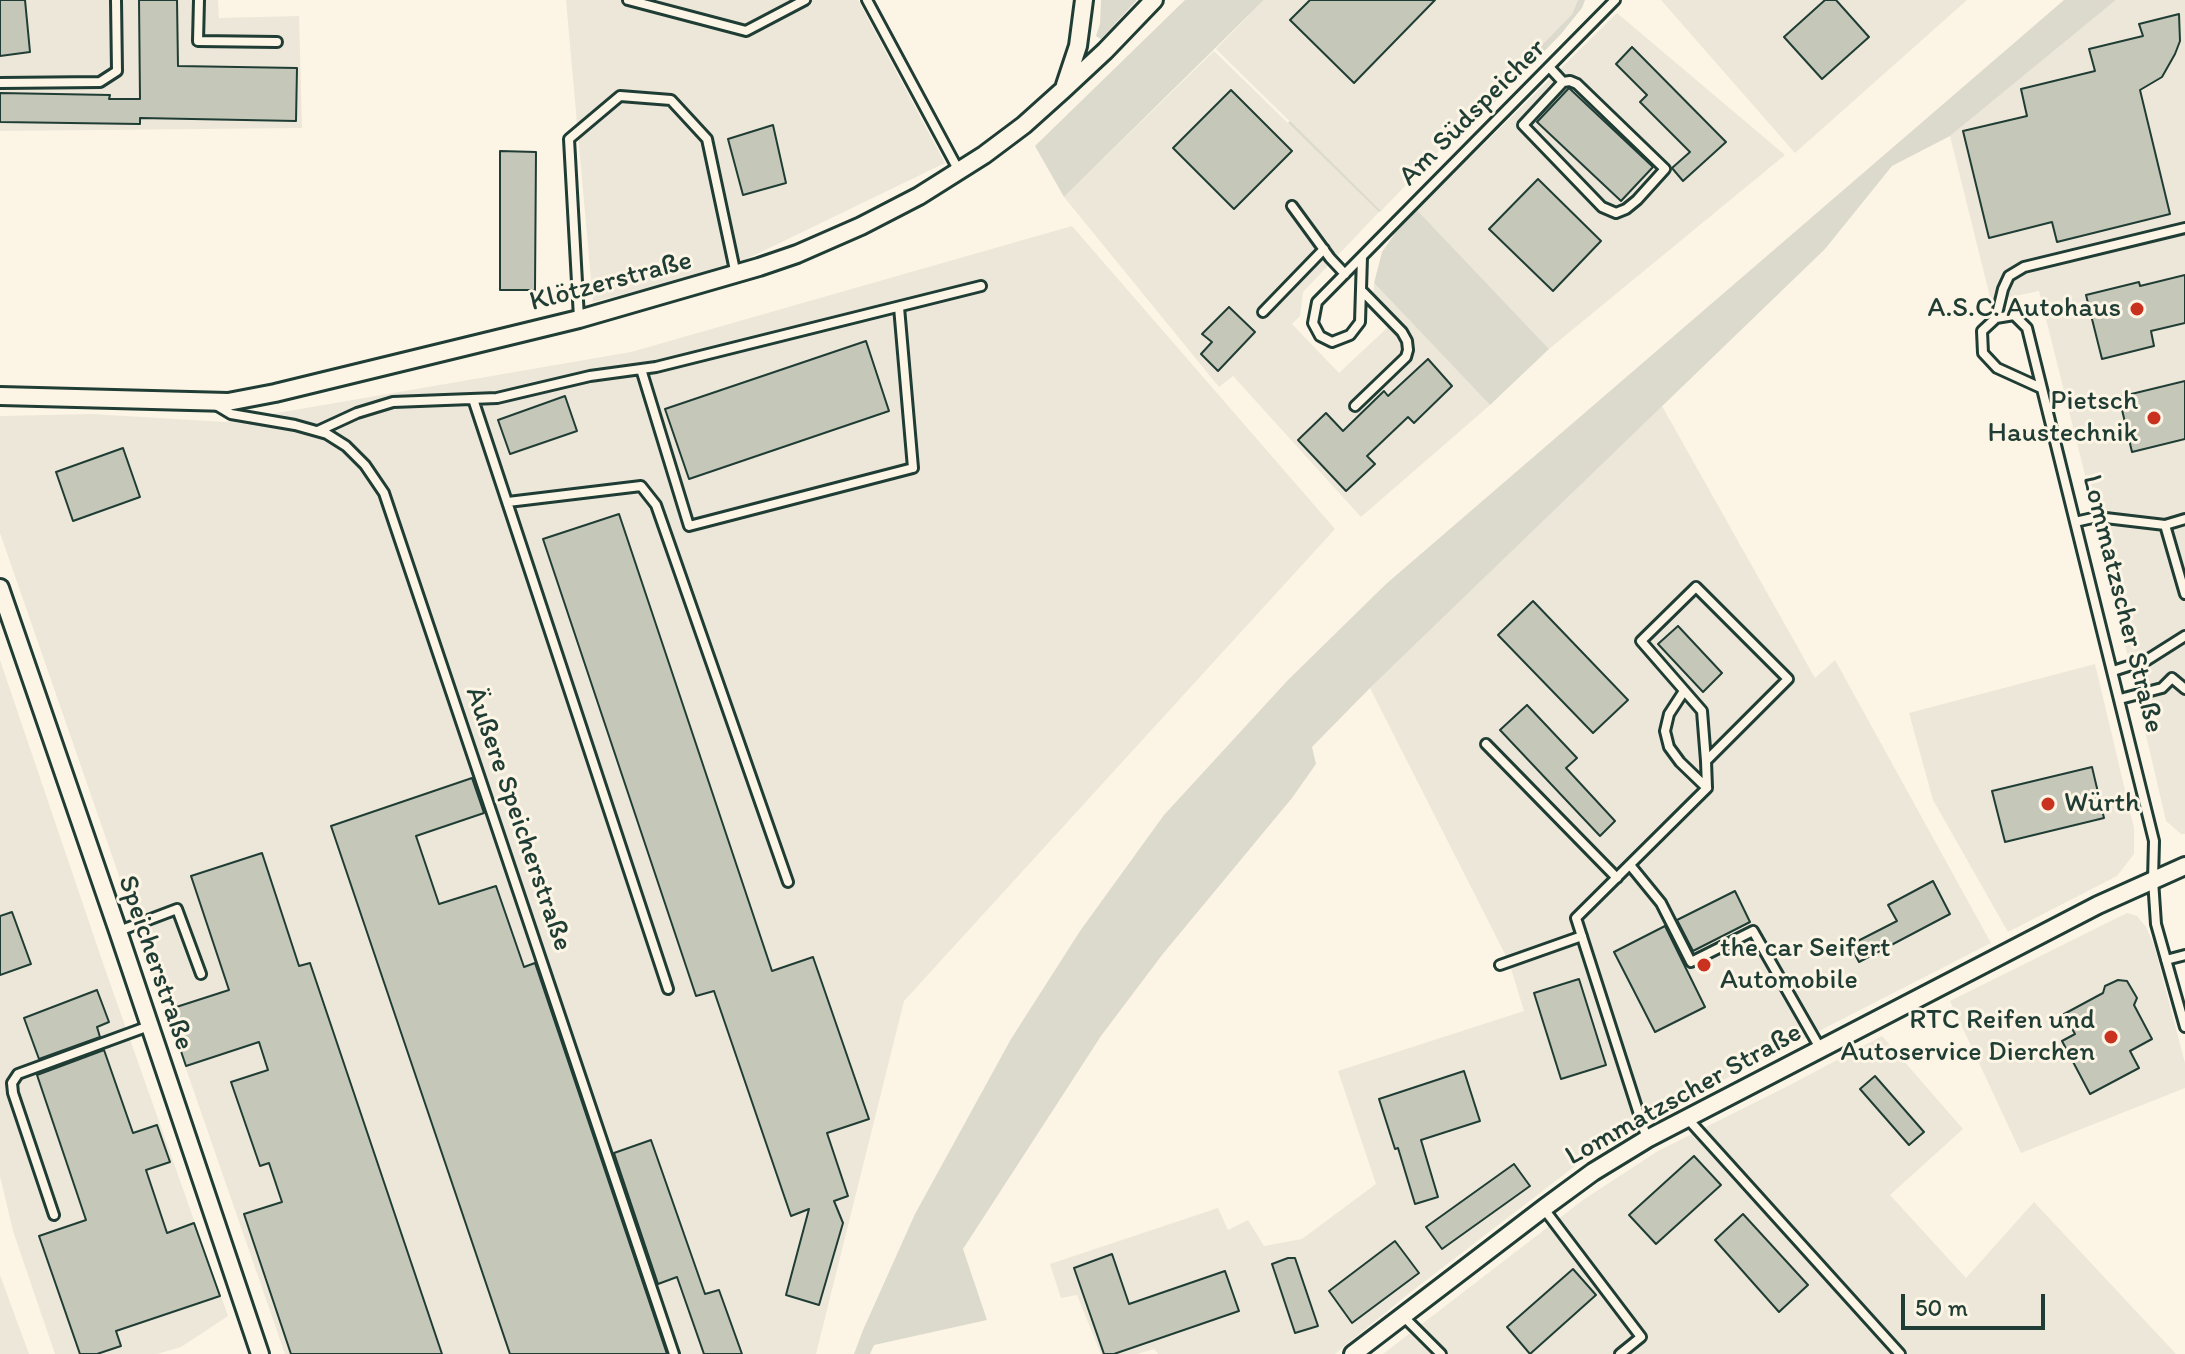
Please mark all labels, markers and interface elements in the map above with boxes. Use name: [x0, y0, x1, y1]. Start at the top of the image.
street label: Am Südspeicher: [1392, 32, 1554, 194]
street label: Klötzerstraße: [526, 244, 696, 320]
place label: A.S.C. Autohaus: [1928, 292, 2121, 326]
marker: A.S.C. Autohaus: [2128, 300, 2146, 318]
place label: Pietsch Haustechnik: [1988, 385, 2138, 451]
marker: Pietsch Haustechnik: [2145, 409, 2163, 427]
street label: Lommatzscher Straße: [2074, 471, 2170, 737]
street label: Äußere Speicherstraße: [457, 683, 579, 955]
place label: Würth: [2064, 787, 2140, 821]
marker: Würth: [2039, 795, 2057, 813]
street label: Speicherstraße: [109, 871, 201, 1055]
place label: the car Seifert Automobile: [1720, 932, 1891, 998]
marker: the car Seifert Automobile: [1695, 956, 1713, 974]
place label: RTC Reifen und Autoservice Dierchen: [1840, 1004, 2095, 1070]
street label: Lommatzscher Straße: [1560, 1016, 1808, 1174]
marker: RTC Reifen und Autoservice Dierchen: [2102, 1028, 2120, 1046]
scale bar: [1905, 1278, 2049, 1328]
text: 50 m: [1915, 1293, 1968, 1322]

